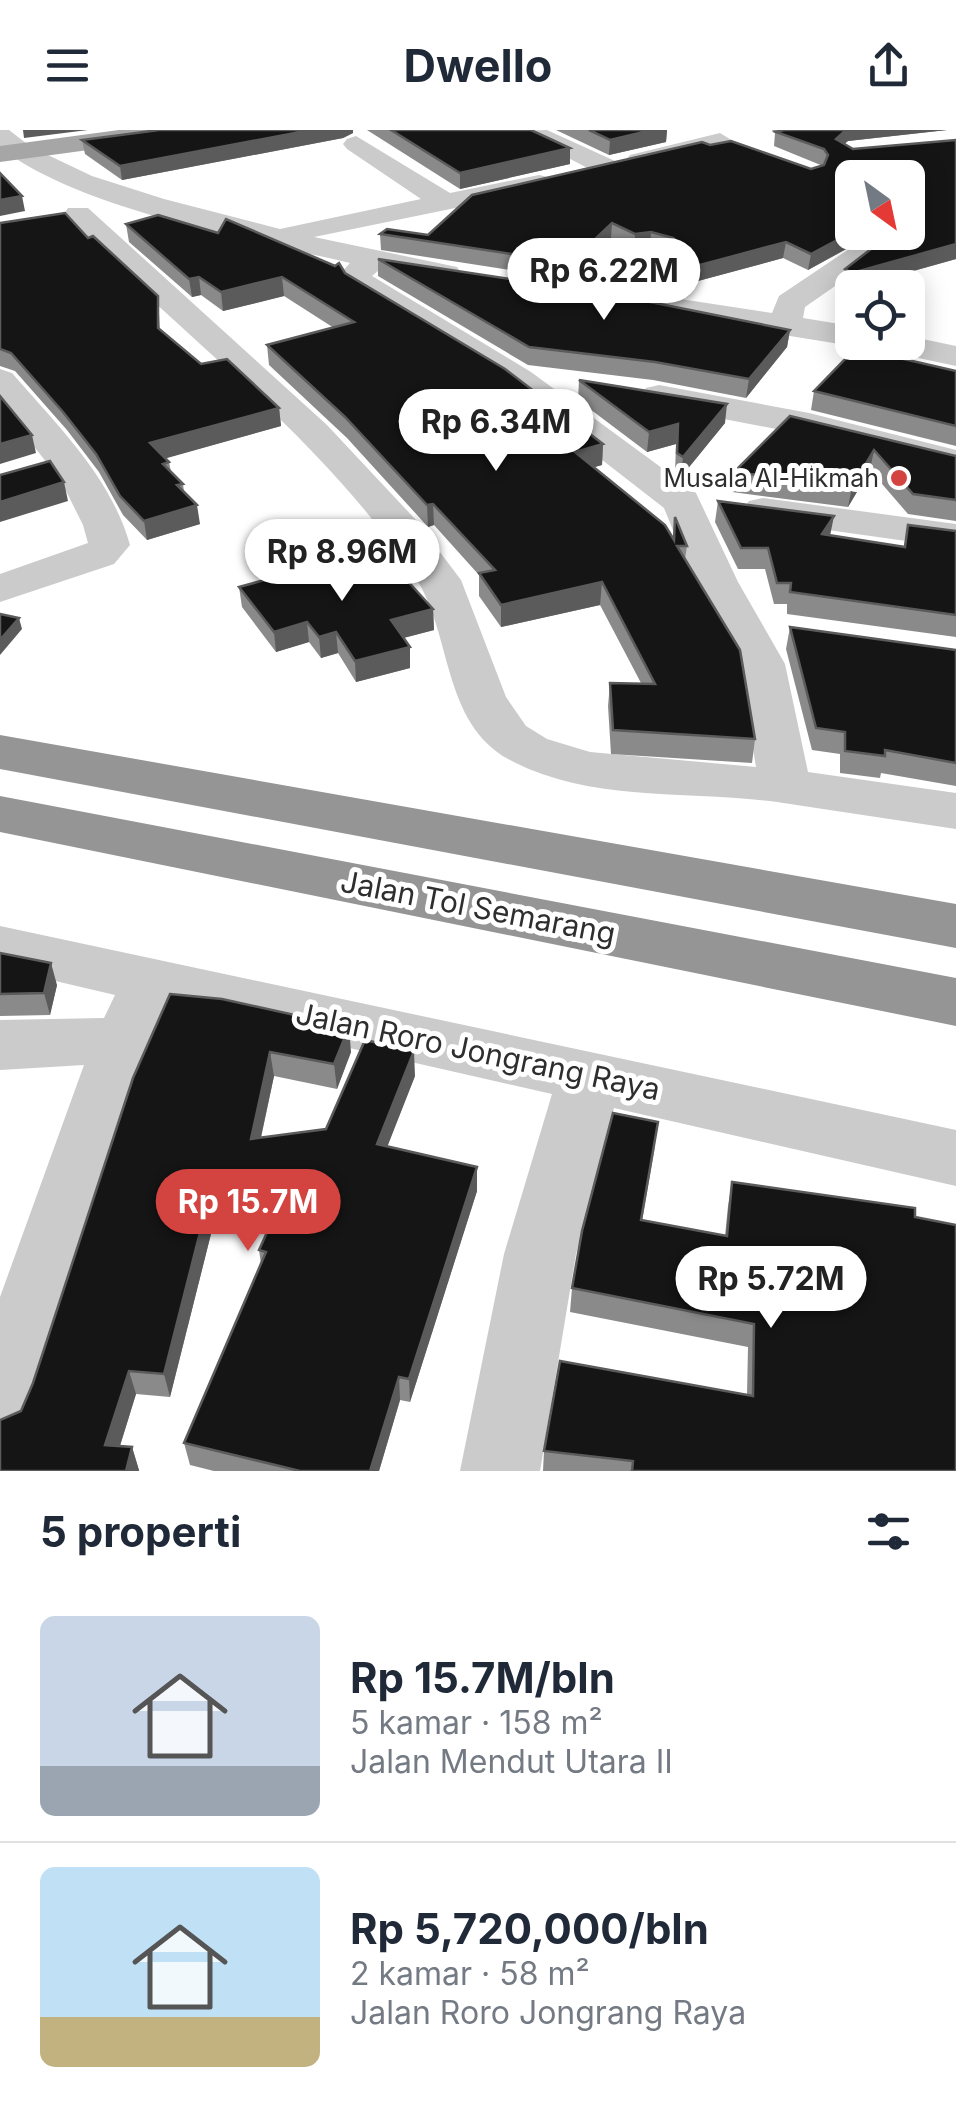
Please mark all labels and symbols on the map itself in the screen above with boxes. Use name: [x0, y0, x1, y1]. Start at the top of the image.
north arrow: [835, 160, 925, 250]
pin: Rp 6.22M: [501, 238, 707, 323]
pin: Rp 6.34M: [393, 389, 599, 474]
place label: Musala Al-Hikmah: [663, 463, 879, 493]
marker: Musala Al-Hikmah: [888, 467, 910, 489]
pin: Rp 8.96M: [239, 519, 445, 604]
street label: Jalan Tol Semarang: [338, 863, 619, 951]
street label: Jalan Roro Jongrang Raya: [293, 995, 664, 1107]
pin: Rp 15.7M: [145, 1169, 351, 1254]
pin: Rp 5.72M: [668, 1246, 874, 1331]

